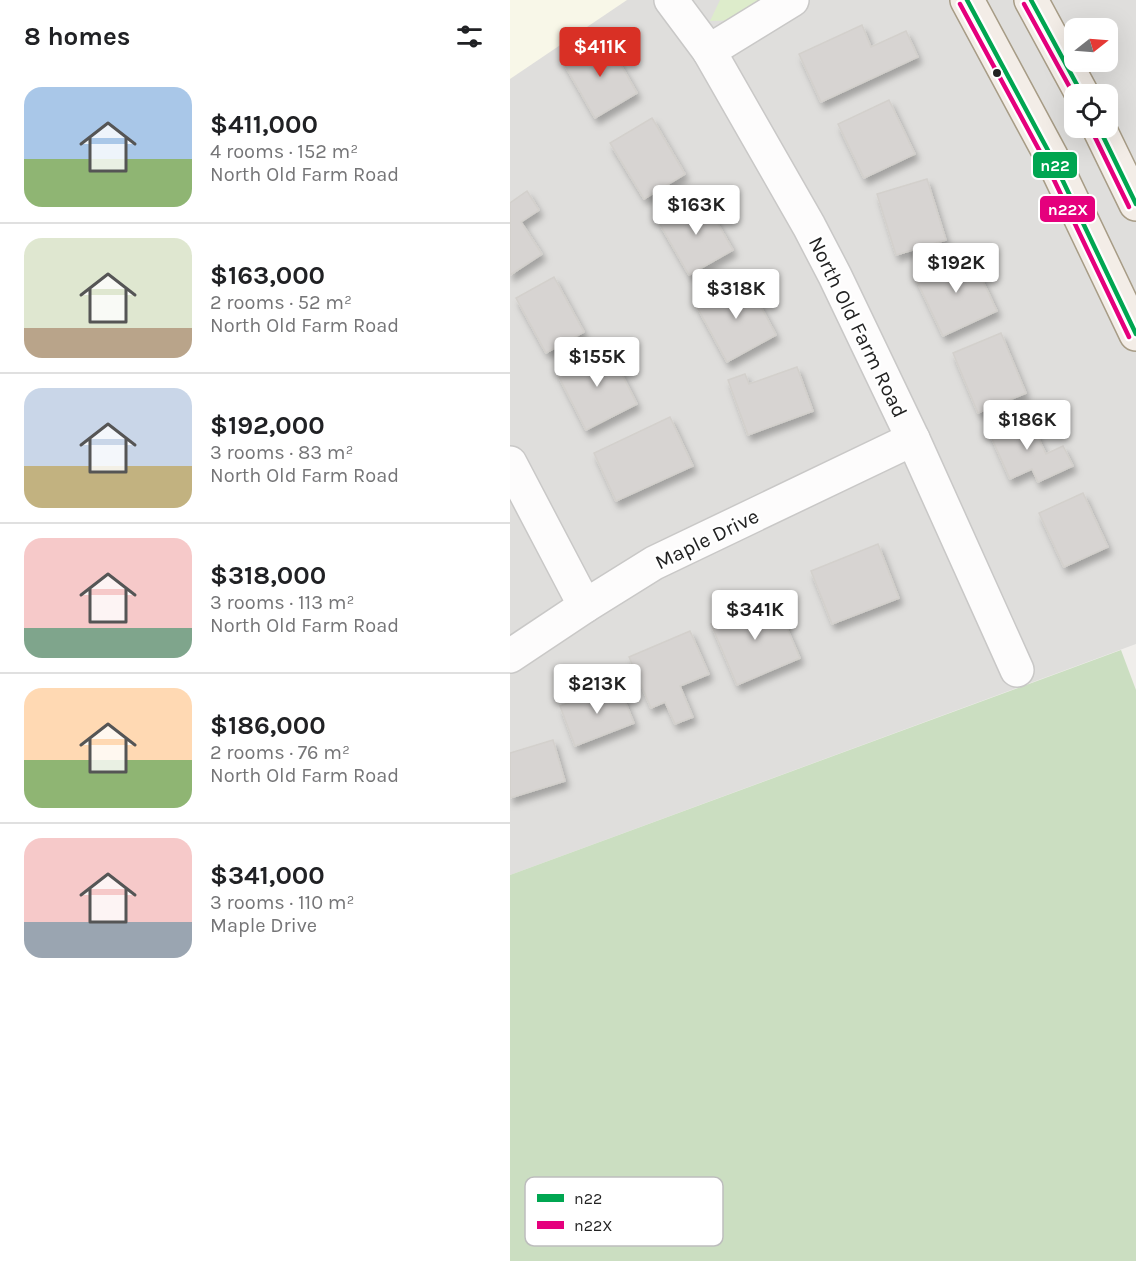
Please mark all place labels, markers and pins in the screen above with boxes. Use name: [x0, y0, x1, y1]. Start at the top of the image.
pin: $411K: [558, 27, 642, 78]
unlabelled marker: [991, 67, 1003, 79]
pin: $163K: [654, 185, 738, 236]
pin: $192K: [914, 243, 998, 294]
pin: $318K: [694, 269, 778, 320]
pin: $155K: [555, 337, 639, 388]
pin: $186K: [985, 400, 1069, 451]
pin: $341K: [713, 590, 797, 641]
pin: $213K: [555, 664, 639, 715]

